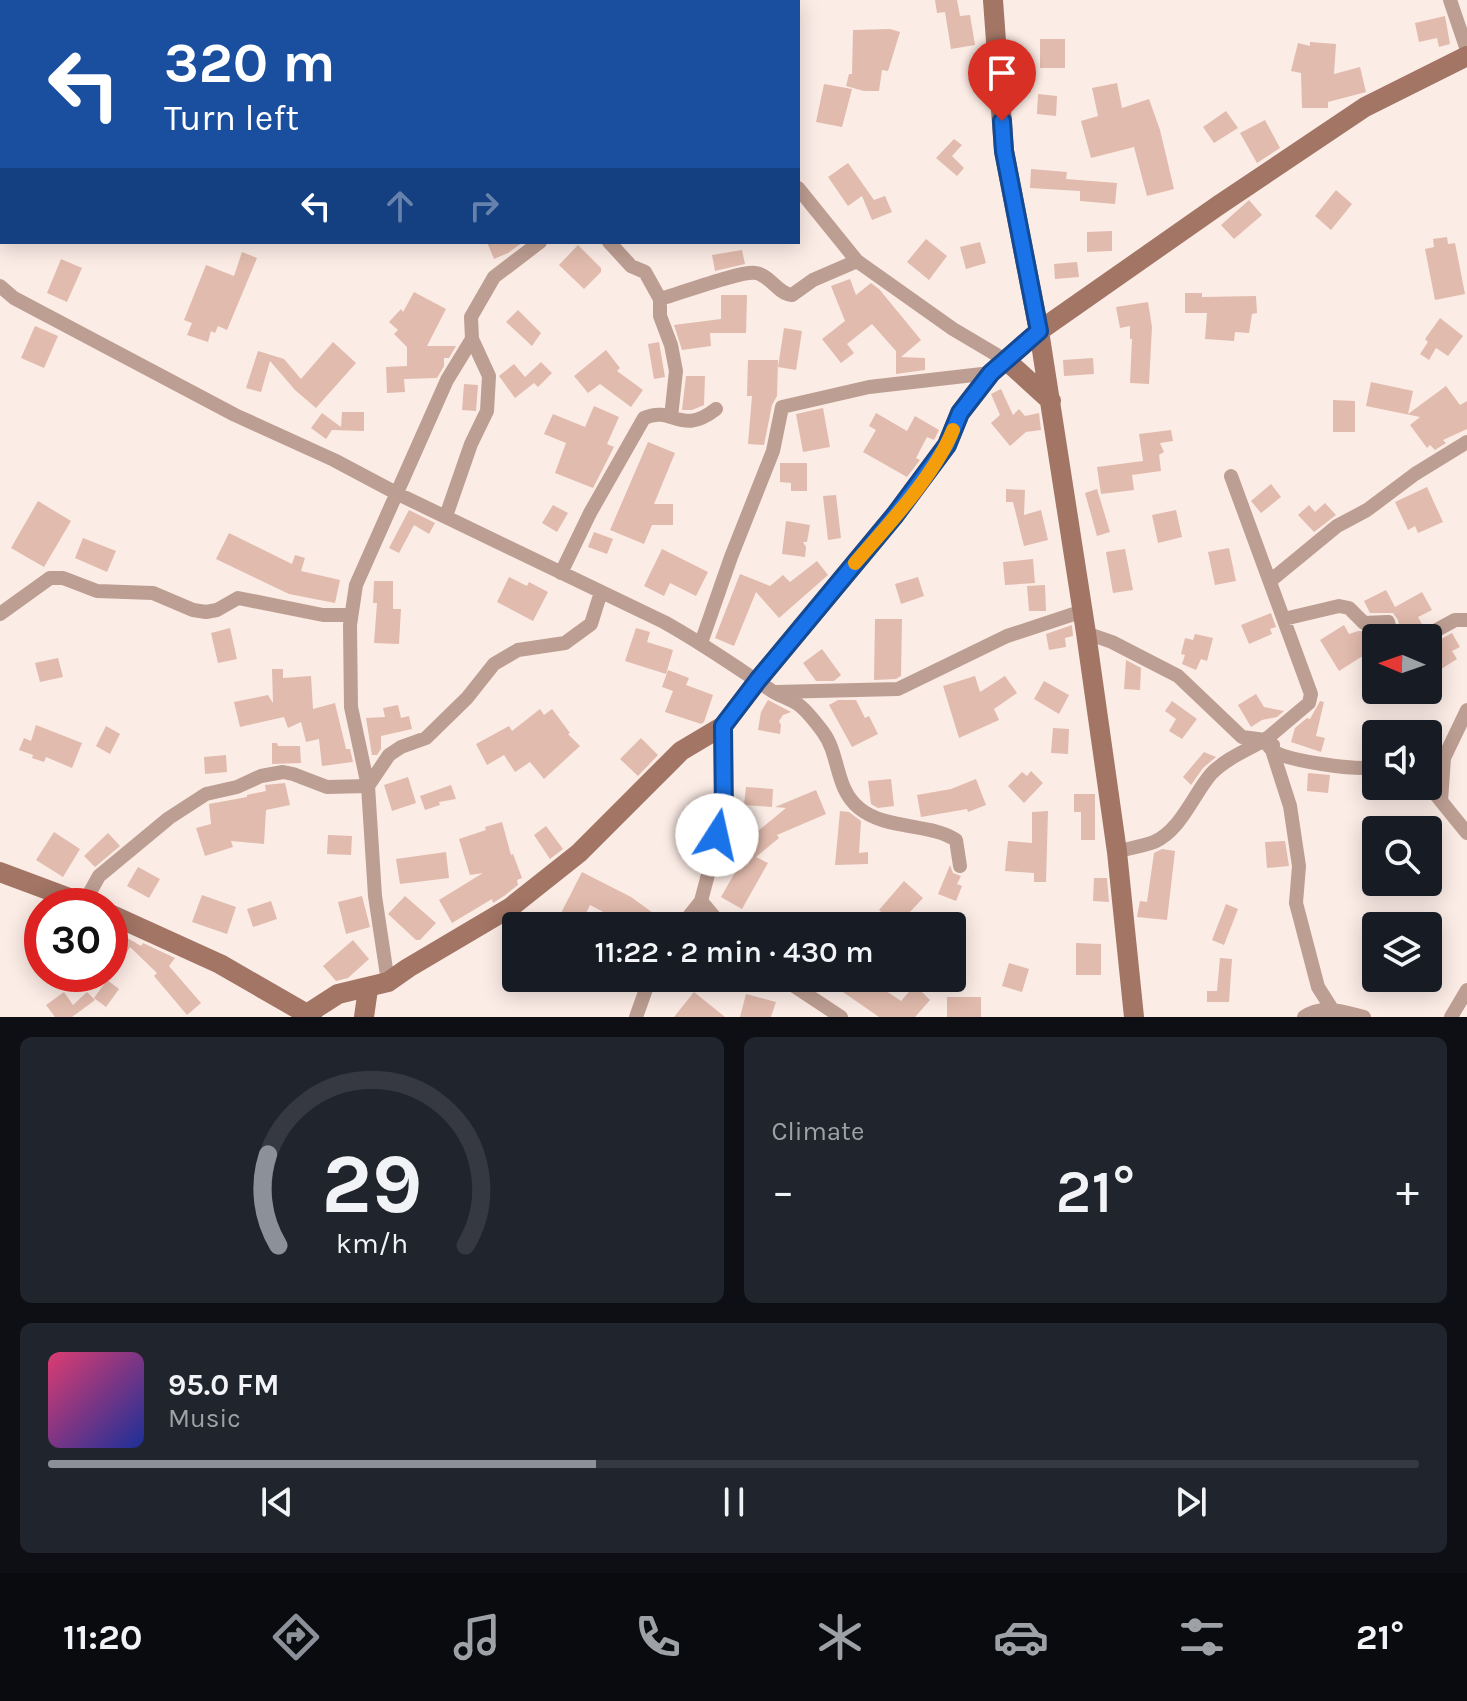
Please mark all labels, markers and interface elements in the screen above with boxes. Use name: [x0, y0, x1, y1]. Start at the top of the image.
text: 320 m: [164, 30, 335, 95]
icon: left: [32, 32, 136, 136]
pin: [968, 39, 1036, 121]
icon: arrive: [980, 51, 1024, 95]
text: Turn left: [164, 97, 299, 139]
icon: left: [294, 184, 338, 228]
icon: ahead: [378, 184, 422, 228]
icon: right: [462, 184, 506, 228]
north arrow: [1362, 624, 1442, 704]
map controls: [1362, 624, 1442, 992]
button: sound: [1362, 720, 1442, 800]
position arrow: [675, 793, 759, 877]
button: search: [1362, 816, 1442, 896]
speed limit sign: 30: [24, 888, 128, 992]
button: layers: [1362, 912, 1442, 992]
text: 11:22 · 2 min · 430 m: [594, 934, 874, 970]
text: Climate: [772, 1116, 864, 1147]
text: 29: [321, 1136, 422, 1233]
text: 21°: [1056, 1157, 1135, 1227]
text: −: [772, 1166, 795, 1217]
text: +: [1396, 1166, 1419, 1217]
text: km/h: [336, 1227, 408, 1260]
text: 95.0 FM: [168, 1367, 279, 1403]
text: Music: [168, 1403, 241, 1434]
icon: previous: [255, 1480, 299, 1524]
icon: pause: [712, 1480, 756, 1524]
icon: next: [1169, 1480, 1213, 1524]
icon: directions: [268, 1609, 324, 1665]
icon: music: [449, 1609, 505, 1665]
icon: phone: [630, 1609, 686, 1665]
icon: climate: [812, 1609, 868, 1665]
icon: car: [993, 1609, 1049, 1665]
icon: filters: [1174, 1609, 1230, 1665]
text: 11:20: [63, 1616, 143, 1658]
text: 21°: [1356, 1616, 1404, 1658]

